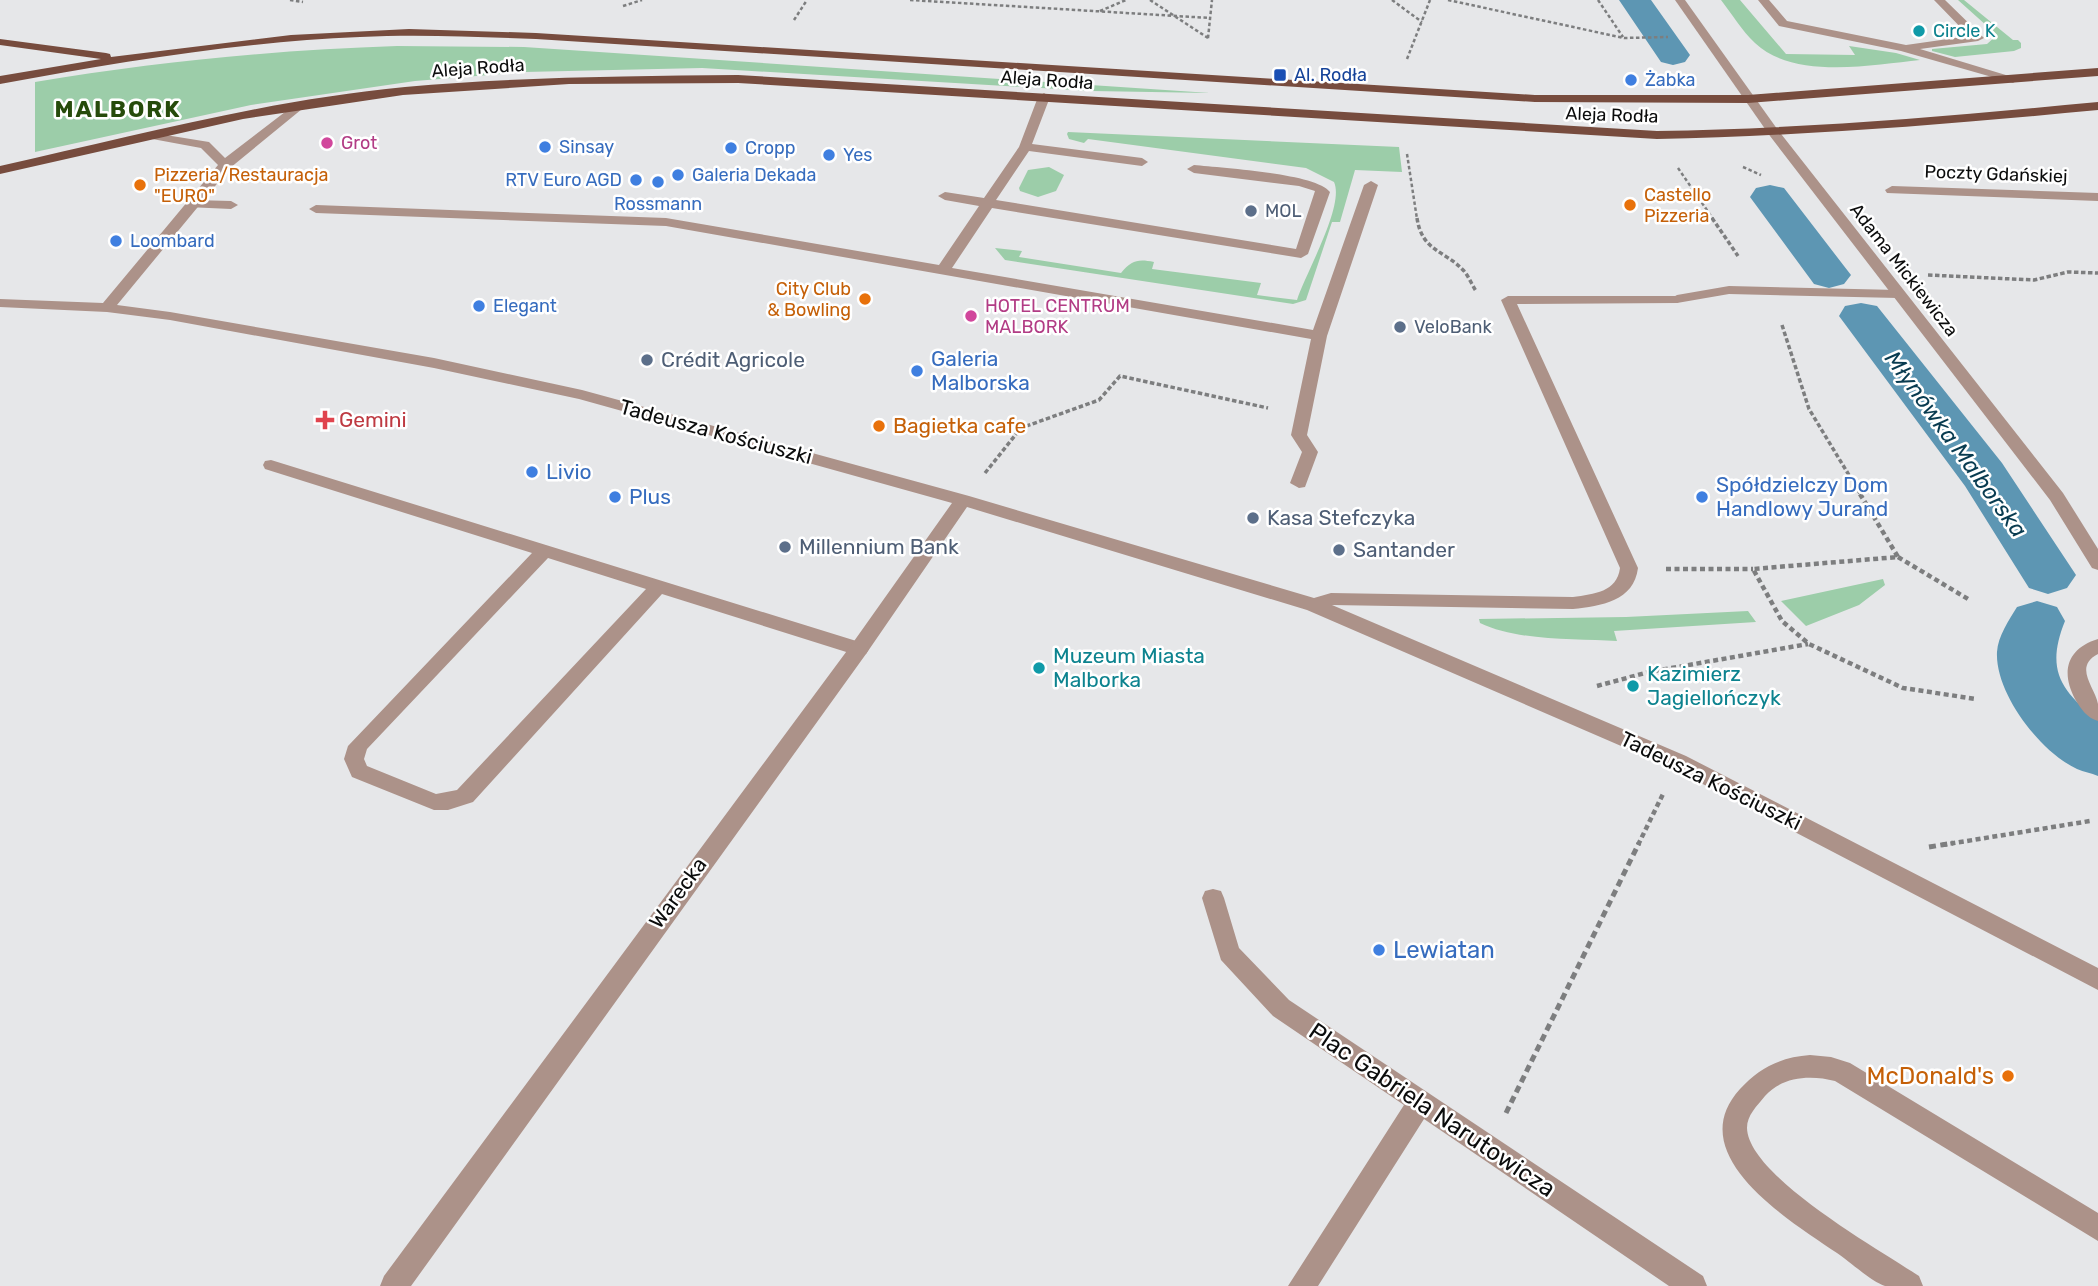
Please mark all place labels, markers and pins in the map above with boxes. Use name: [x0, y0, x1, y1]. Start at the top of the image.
place label: Circle K: [1933, 20, 1996, 42]
marker: Circle K: [1911, 23, 1927, 39]
place label: Al. Rodła: [1294, 64, 1367, 86]
marker: Al. Rodła: [1272, 67, 1288, 83]
place label: Żabka: [1645, 69, 1696, 91]
marker: Żabka: [1623, 72, 1639, 88]
place label: Grot: [341, 132, 377, 154]
marker: Grot: [319, 135, 335, 151]
place label: Sinsay: [559, 136, 614, 158]
place label: Cropp: [745, 137, 795, 159]
marker: Sinsay: [537, 139, 553, 155]
marker: Cropp: [723, 140, 739, 156]
place label: Yes: [843, 144, 872, 166]
marker: Yes: [821, 147, 837, 163]
place label: Pizzeria/Restauracja "EURO": [154, 164, 328, 207]
place label: Galeria Dekada: [692, 164, 816, 186]
marker: Galeria Dekada: [670, 167, 686, 183]
place label: RTV Euro AGD: [505, 169, 622, 191]
marker: RTV Euro AGD: [628, 172, 644, 188]
marker: Rossmann: [650, 174, 666, 190]
marker: Pizzeria/Restauracja "EURO": [132, 177, 148, 193]
place label: Castello Pizzeria: [1644, 184, 1711, 227]
place label: Rossmann: [614, 193, 702, 215]
marker: Castello Pizzeria: [1622, 197, 1638, 213]
place label: MOL: [1265, 200, 1302, 222]
marker: MOL: [1243, 203, 1259, 219]
place label: Loombard: [130, 230, 215, 252]
marker: Loombard: [108, 233, 124, 249]
place label: City Club & Bowling: [767, 278, 851, 321]
marker: City Club & Bowling: [857, 291, 873, 307]
place label: Elegant: [493, 295, 557, 317]
place label: HOTEL CENTRUM MALBORK: [985, 295, 1130, 338]
marker: Elegant: [471, 298, 487, 314]
marker: HOTEL CENTRUM MALBORK: [963, 308, 979, 324]
place label: VeloBank: [1414, 316, 1493, 338]
marker: VeloBank: [1392, 319, 1408, 335]
place label: Galeria Malborska: [931, 346, 1030, 395]
place label: Crédit Agricole: [661, 347, 805, 372]
marker: Crédit Agricole: [639, 352, 655, 368]
marker: Galeria Malborska: [909, 363, 925, 379]
place label: Gemini: [339, 407, 407, 432]
marker: Gemini: [317, 412, 333, 428]
place label: Bagietka cafe: [893, 413, 1026, 438]
marker: Bagietka cafe: [871, 418, 887, 434]
place label: Livio: [546, 459, 592, 484]
marker: Livio: [524, 464, 540, 480]
place label: Spółdzielczy Dom Handlowy Jurand: [1716, 472, 1888, 521]
place label: Plus: [629, 484, 671, 509]
marker: Plus: [607, 489, 623, 505]
marker: Spółdzielczy Dom Handlowy Jurand: [1694, 489, 1710, 505]
place label: Kasa Stefczyka: [1267, 505, 1415, 530]
marker: Kasa Stefczyka: [1245, 510, 1261, 526]
place label: Millennium Bank: [799, 534, 959, 559]
place label: Santander: [1353, 537, 1455, 562]
marker: Millennium Bank: [777, 539, 793, 555]
marker: Santander: [1331, 542, 1347, 558]
place label: Muzeum Miasta Malborka: [1053, 643, 1205, 692]
marker: Muzeum Miasta Malborka: [1031, 660, 1047, 676]
place label: Kazimierz Jagiellończyk: [1647, 661, 1781, 710]
marker: Kazimierz Jagiellończyk: [1625, 678, 1641, 694]
place label: Lewiatan: [1393, 936, 1495, 964]
marker: Lewiatan: [1371, 942, 1387, 958]
place label: McDonald's: [1867, 1062, 1994, 1090]
marker: McDonald's: [2000, 1068, 2016, 1084]

